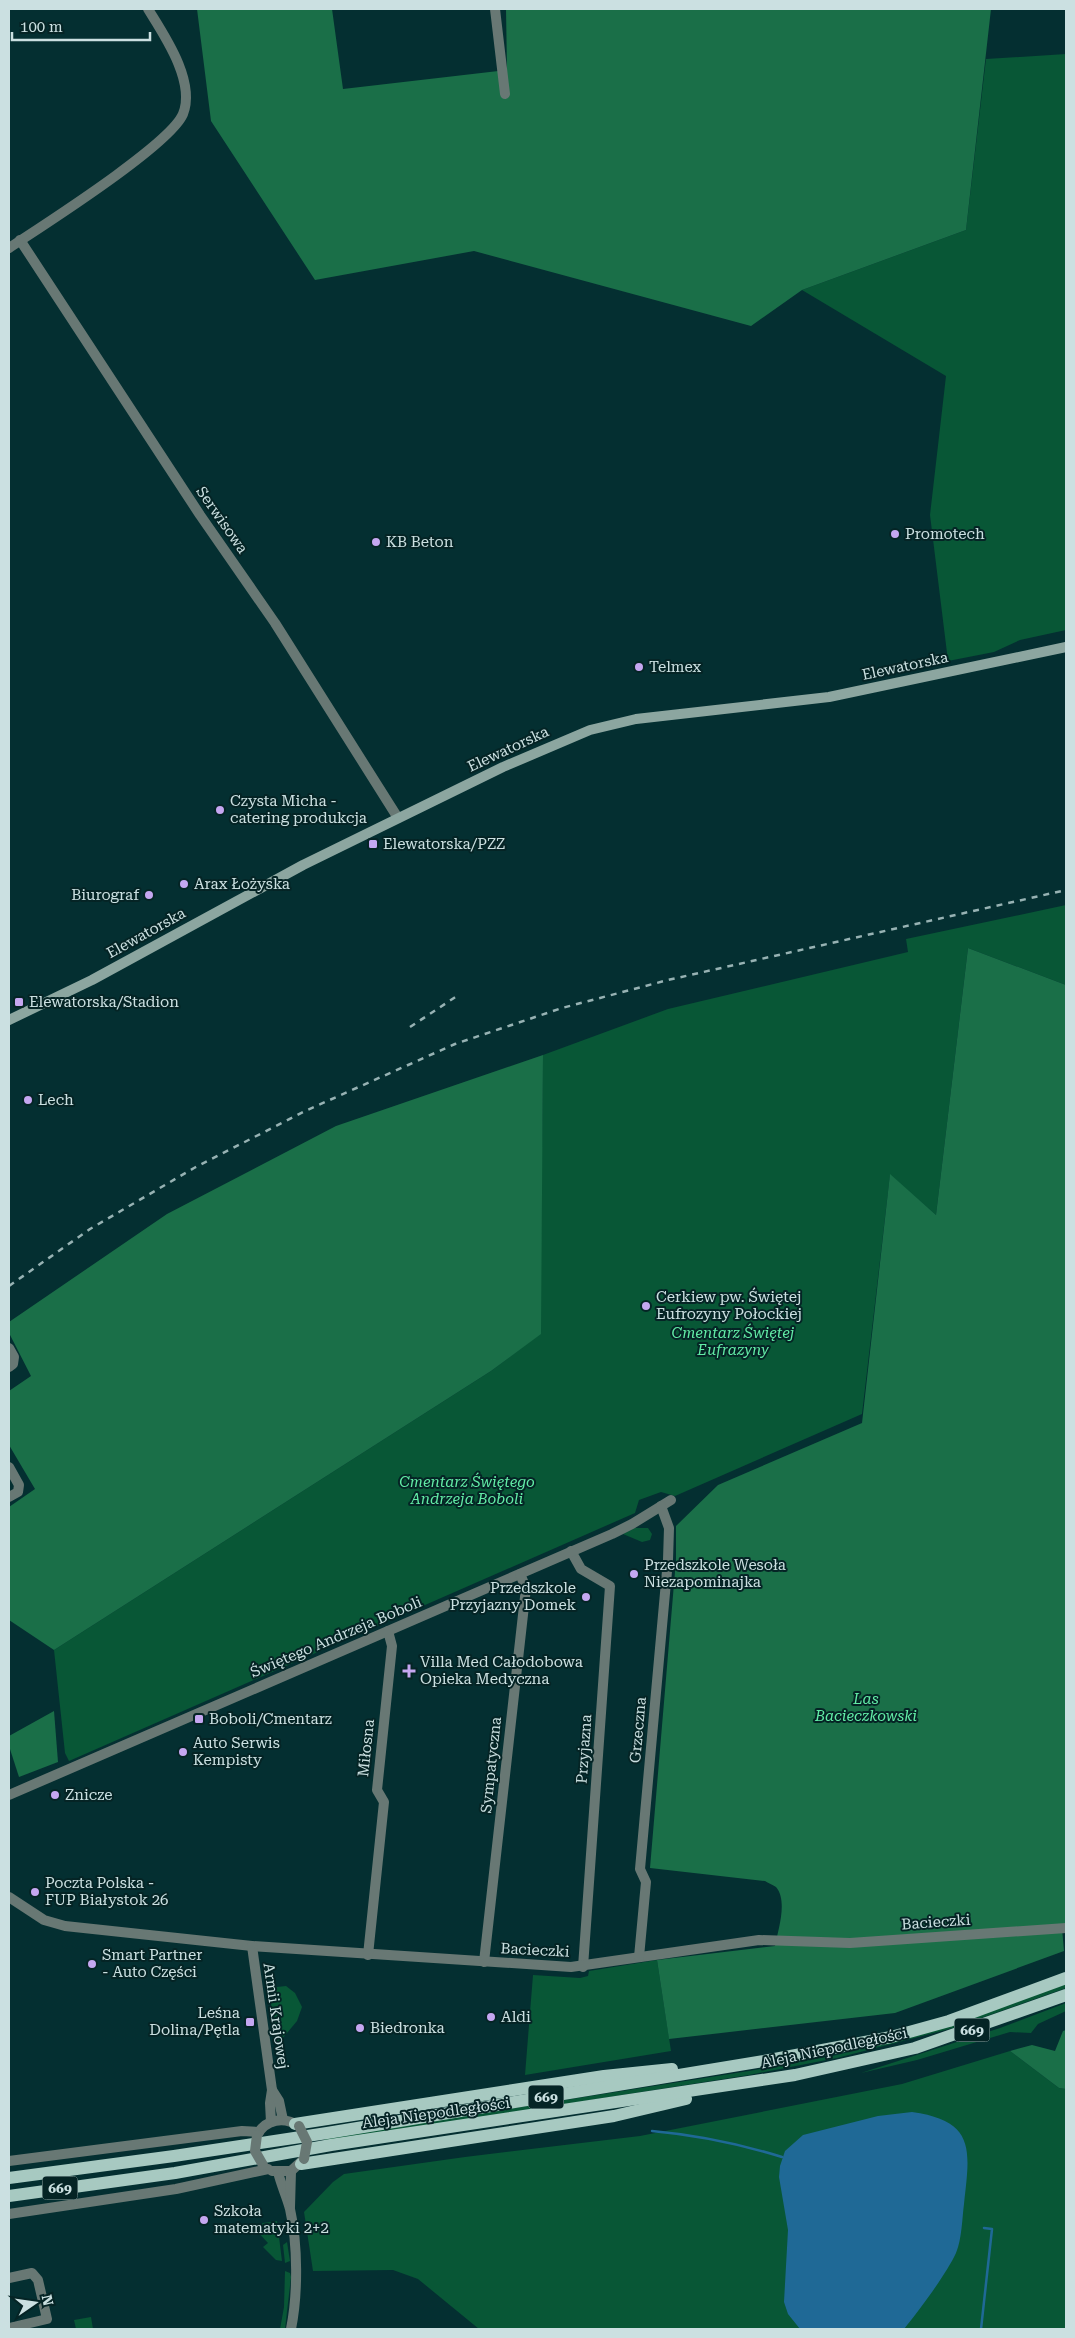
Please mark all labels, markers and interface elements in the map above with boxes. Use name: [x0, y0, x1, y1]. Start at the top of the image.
scale bar: [12, 10, 150, 42]
text: 100 m: [20, 18, 63, 36]
street label: Serwisowa: [192, 483, 252, 557]
place label: Promotech: [905, 525, 985, 543]
marker: Promotech: [889, 528, 901, 540]
place label: KB Beton: [386, 533, 454, 551]
marker: KB Beton: [370, 536, 382, 548]
street label: Elewatorska: [860, 648, 950, 684]
place label: Telmex: [649, 658, 702, 676]
marker: Telmex: [633, 661, 645, 673]
street label: Elewatorska: [465, 722, 551, 776]
place label: Czysta Micha - catering produkcja: [230, 792, 367, 827]
marker: Czysta Micha - catering produkcja: [214, 804, 226, 816]
place label: Elewatorska/PZZ: [383, 835, 505, 853]
marker: Elewatorska/PZZ: [367, 838, 379, 850]
place label: Arax Łożyska: [194, 875, 290, 893]
marker: Arax Łożyska: [178, 878, 190, 890]
place label: Biurograf: [71, 886, 140, 904]
marker: Biurograf: [143, 889, 155, 901]
street label: Elewatorska: [103, 904, 189, 962]
place label: Elewatorska/Stadion: [29, 993, 179, 1011]
marker: Elewatorska/Stadion: [13, 996, 25, 1008]
place label: Lech: [38, 1091, 74, 1109]
marker: Lech: [22, 1094, 34, 1106]
place label: Cerkiew pw. Świętej Eufrozyny Połockiej: [656, 1287, 802, 1323]
marker: Cerkiew pw. Świętej Eufrozyny Połockiej: [640, 1300, 652, 1312]
park label: Cmentarz Świętej Eufrazyny: [672, 1323, 795, 1359]
park label: Cmentarz Świętego Andrzeja Boboli: [399, 1472, 535, 1508]
place label: Przedszkole Wesoła Niezapominajka: [644, 1556, 786, 1591]
marker: Przedszkole Wesoła Niezapominajka: [628, 1568, 640, 1580]
place label: Przedszkole Przyjazny Domek: [450, 1579, 576, 1614]
marker: Przedszkole Przyjazny Domek: [580, 1591, 592, 1603]
street label: Świętego Andrzeja Boboli: [247, 1592, 425, 1681]
place label: Villa Med Całodobowa Opieka Medyczna: [420, 1653, 583, 1688]
marker: Villa Med Całodobowa Opieka Medyczna: [402, 1664, 416, 1678]
park label: Las Bacieczkowski: [814, 1690, 917, 1725]
street label: Grzeczna: [626, 1696, 650, 1764]
place label: Boboli/Cmentarz: [209, 1710, 332, 1728]
marker: Boboli/Cmentarz: [193, 1713, 205, 1725]
street label: Przyjazna: [573, 1714, 595, 1784]
street label: Sympatyczna: [477, 1716, 505, 1814]
street label: Miłosna: [354, 1718, 378, 1778]
place label: Auto Serwis Kempisty: [193, 1734, 280, 1769]
marker: Auto Serwis Kempisty: [177, 1746, 189, 1758]
place label: Znicze: [65, 1786, 112, 1804]
marker: Znicze: [49, 1789, 61, 1801]
place label: Poczta Polska - FUP Białystok 26: [45, 1874, 169, 1909]
marker: Poczta Polska - FUP Białystok 26: [29, 1886, 41, 1898]
street label: Bacieczki: [901, 1911, 971, 1933]
street label: Bacieczki: [500, 1939, 570, 1961]
place label: Smart Partner - Auto Części: [102, 1946, 202, 1981]
marker: Smart Partner - Auto Części: [86, 1958, 98, 1970]
street label: Armii Krajowej: [260, 1962, 292, 2070]
place label: Leśna Dolina/Pętla: [149, 2004, 240, 2039]
place label: Aldi: [501, 2008, 531, 2026]
marker: Aldi: [485, 2011, 497, 2023]
marker: Leśna Dolina/Pętla: [244, 2016, 256, 2028]
road number: 669: [954, 2018, 990, 2042]
place label: Biedronka: [370, 2019, 445, 2037]
marker: Biedronka: [354, 2022, 366, 2034]
street label: Aleja Niepodległości: [759, 2024, 909, 2072]
road number: 669: [528, 2086, 564, 2108]
street label: Aleja Niepodległości: [361, 2094, 511, 2132]
road number: 669: [42, 2176, 78, 2200]
place label: Szkoła matematyki 2+2: [214, 2202, 329, 2237]
marker: Szkoła matematyki 2+2: [198, 2214, 210, 2226]
north arrow: [10, 2278, 60, 2328]
text: N: [39, 2293, 57, 2307]

